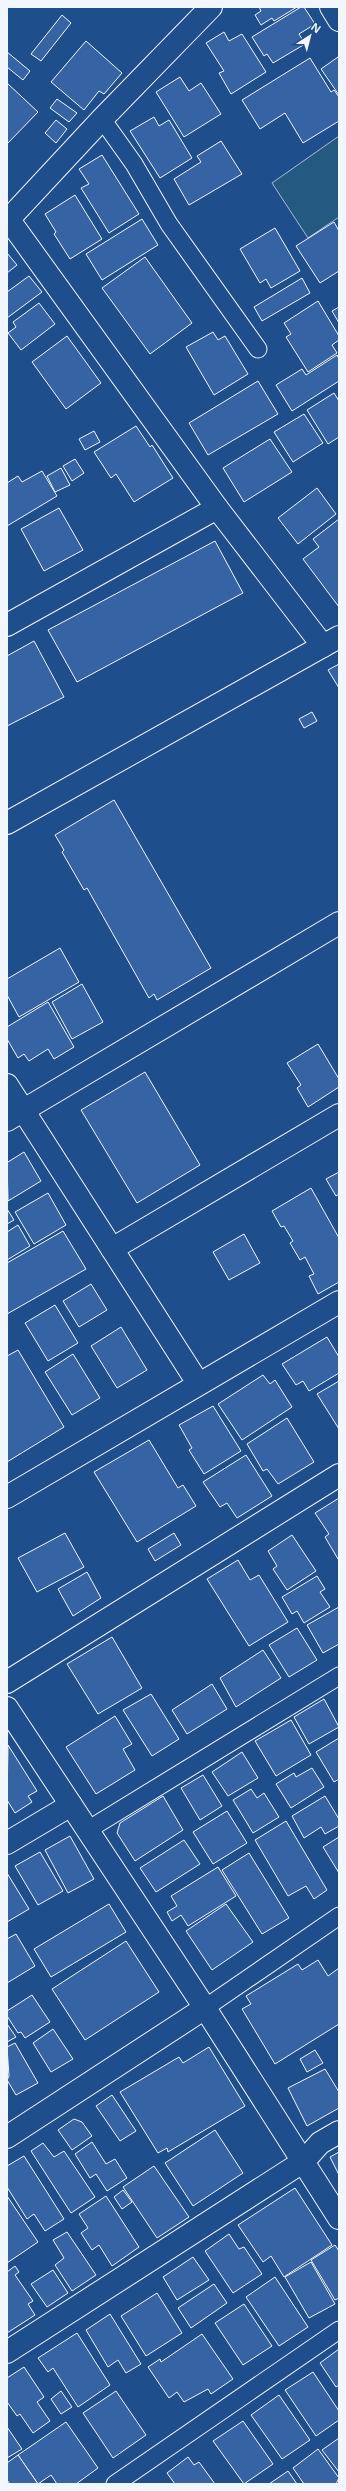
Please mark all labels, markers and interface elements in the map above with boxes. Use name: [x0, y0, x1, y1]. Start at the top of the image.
north arrow: [290, 16, 330, 56]
text: N: [308, 19, 324, 36]

